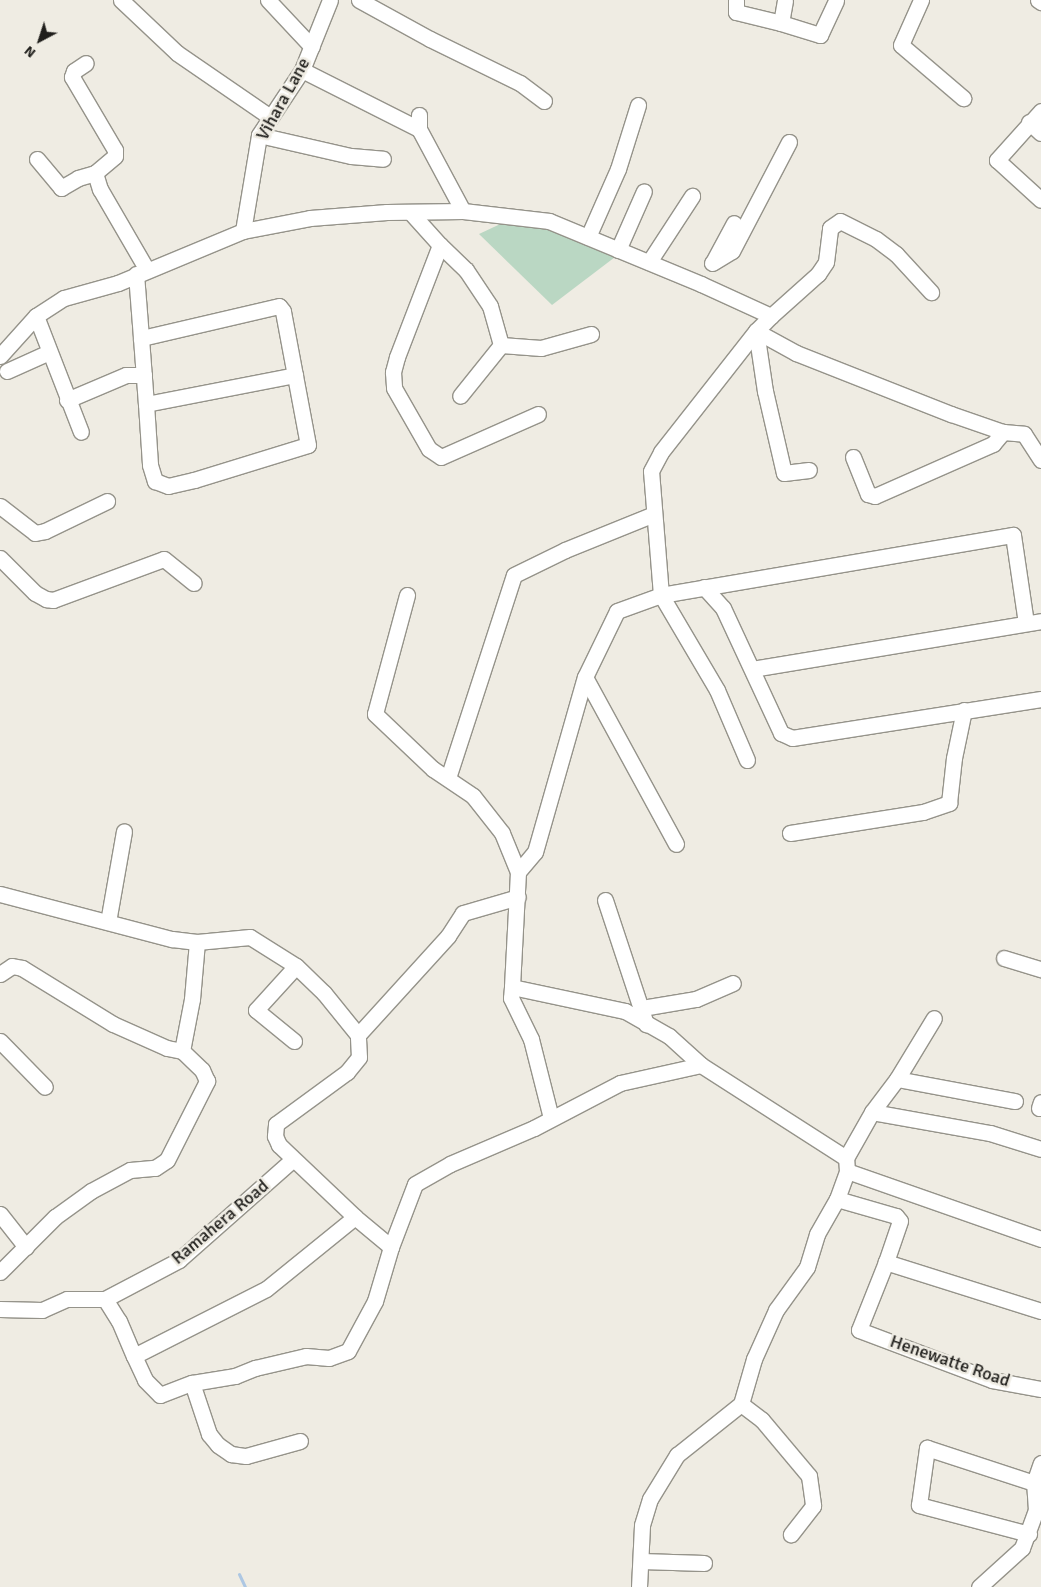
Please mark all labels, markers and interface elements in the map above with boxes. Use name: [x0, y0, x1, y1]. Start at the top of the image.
north arrow: [15, 15, 65, 65]
text: N: [21, 42, 39, 62]
street label: Vihara Lane: [252, 54, 314, 144]
street label: Ramahera Road: [167, 1175, 273, 1269]
street label: Henewatte Road: [887, 1330, 1013, 1392]

